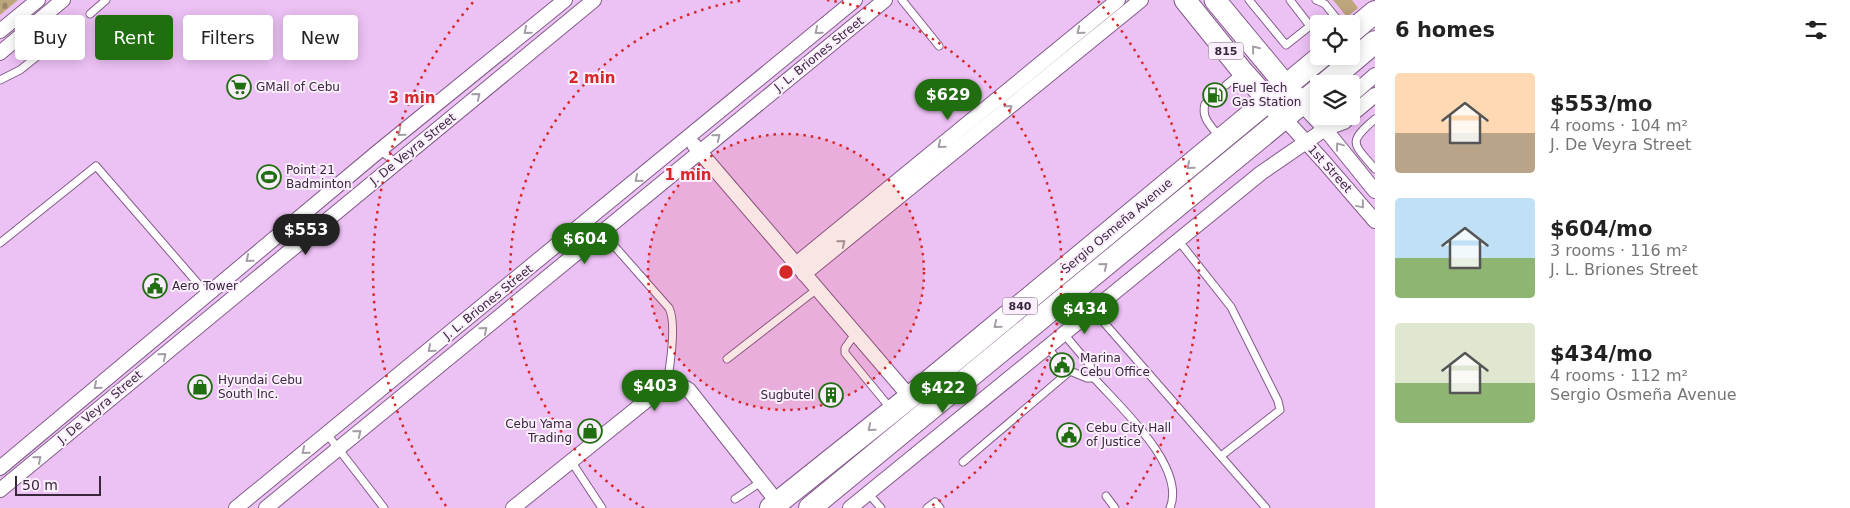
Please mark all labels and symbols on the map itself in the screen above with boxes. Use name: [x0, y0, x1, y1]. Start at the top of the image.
street label: J. L. Briones Street: [771, 13, 867, 95]
one-way arrow: [524, 25, 533, 33]
one-way arrow: [814, 25, 823, 34]
one-way arrow: [1077, 25, 1086, 34]
road number: 815: [1208, 42, 1244, 59]
one-way arrow: [1251, 45, 1260, 54]
text: 2 min: [568, 69, 616, 87]
supermarket icon: GMall of Cebu: [226, 74, 252, 100]
pin: $629: [918, 78, 978, 121]
place label: GMall of Cebu: [256, 80, 340, 94]
place label: Fuel Tech Gas Station: [1232, 81, 1301, 109]
fuel station icon: Fuel Tech Gas Station: [1202, 82, 1228, 108]
text: 3 min: [388, 89, 436, 107]
one-way arrow: [471, 94, 480, 102]
one-way arrow: [1003, 105, 1012, 113]
street label: J. De Veyra Street: [367, 110, 459, 188]
one-way arrow: [398, 128, 407, 136]
one-way arrow: [711, 135, 720, 143]
one-way arrow: [938, 140, 947, 149]
street label: 1st Street: [1305, 142, 1355, 196]
one-way arrow: [1336, 143, 1345, 152]
one-way arrow: [1187, 160, 1196, 168]
place label: Point 21 Badminton: [286, 163, 351, 191]
sports icon: Point 21 Badminton: [256, 164, 282, 190]
text: 1 min: [664, 166, 712, 184]
one-way arrow: [635, 173, 644, 182]
street label: Sergio Osmeña Avenue: [1059, 176, 1175, 276]
one-way arrow: [1356, 199, 1365, 208]
pin: $553: [276, 214, 336, 256]
pin: $604: [555, 222, 615, 265]
one-way arrow: [836, 241, 845, 249]
one-way arrow: [245, 254, 254, 263]
street label: J. L. Briones Street: [440, 261, 536, 343]
one-way arrow: [1099, 262, 1108, 271]
centre of rings: [777, 263, 795, 281]
public building icon: Aero Tower: [142, 273, 168, 299]
place label: Aero Tower: [172, 279, 238, 293]
pin: $434: [1055, 292, 1115, 335]
road number: 840: [1002, 298, 1038, 314]
one-way arrow: [994, 319, 1003, 328]
one-way arrow: [478, 327, 487, 335]
one-way arrow: [428, 343, 437, 352]
place label: Marina Cebu Office: [1080, 351, 1150, 379]
public building icon: Marina Cebu Office: [1049, 352, 1075, 378]
one-way arrow: [157, 353, 166, 361]
street label: J. De Veyra Street: [54, 367, 145, 447]
pin: $403: [625, 370, 685, 412]
pin: $422: [913, 372, 973, 414]
place label: Hyundai Cebu South Inc.: [218, 373, 302, 401]
shop icon: Hyundai Cebu South Inc.: [187, 374, 213, 400]
one-way arrow: [94, 381, 103, 390]
building icon: Sugbutel: [818, 382, 844, 408]
place label: Sugbutel: [761, 388, 814, 402]
place label: Cebu Yama Trading: [505, 417, 572, 445]
shop icon: Cebu Yama Trading: [577, 418, 603, 444]
place label: Cebu City Hall of Justice: [1086, 421, 1171, 449]
one-way arrow: [868, 422, 877, 431]
public building icon: Cebu City Hall of Justice: [1056, 422, 1082, 448]
one-way arrow: [353, 429, 362, 438]
one-way arrow: [302, 446, 311, 455]
one-way arrow: [32, 456, 41, 465]
scale bar: [15, 473, 101, 496]

